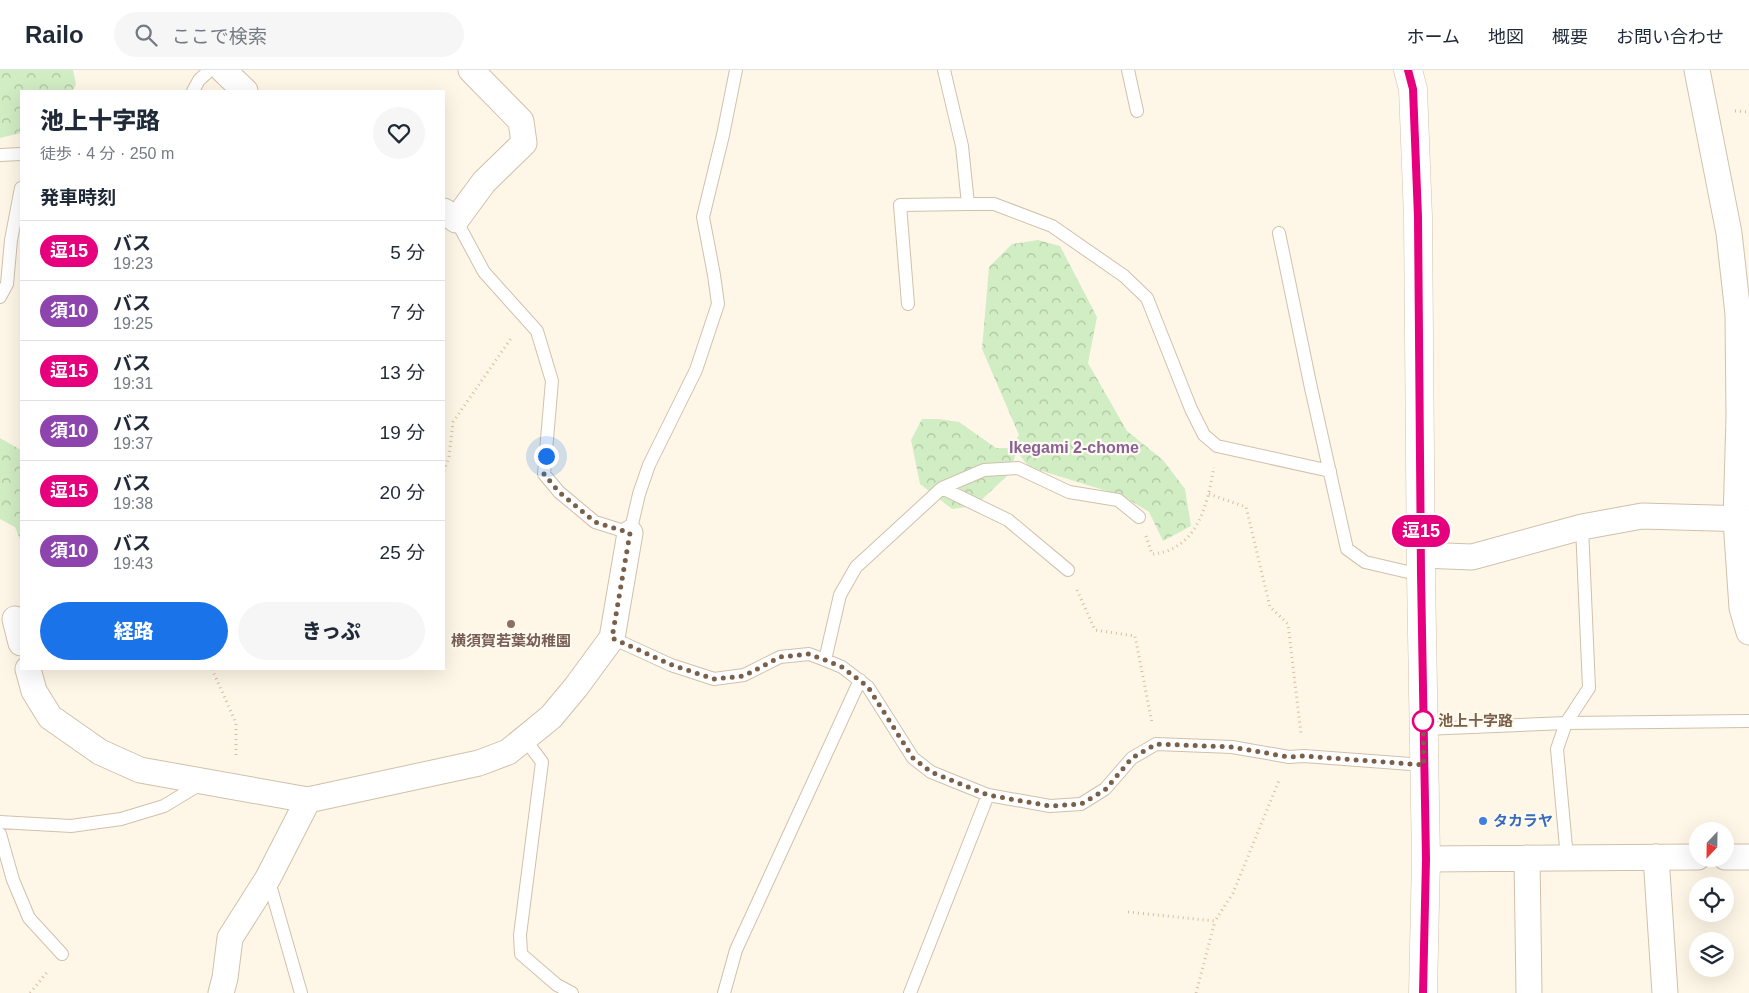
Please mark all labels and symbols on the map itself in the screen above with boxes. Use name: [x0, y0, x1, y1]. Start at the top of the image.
district label: Ikegami 2-chome: [1009, 439, 1139, 456]
your location: [534, 444, 559, 469]
line badge: 逗15: [1392, 515, 1450, 547]
marker: 横須賀若葉幼稚園: [505, 618, 517, 630]
place label: 横須賀若葉幼稚園: [451, 632, 571, 649]
marker: 池上十字路: [1412, 710, 1434, 732]
place label: 池上十字路: [1438, 712, 1513, 729]
place label: タカラヤ: [1493, 812, 1553, 829]
marker: タカラヤ: [1477, 815, 1489, 827]
north arrow: [1689, 822, 1734, 868]

